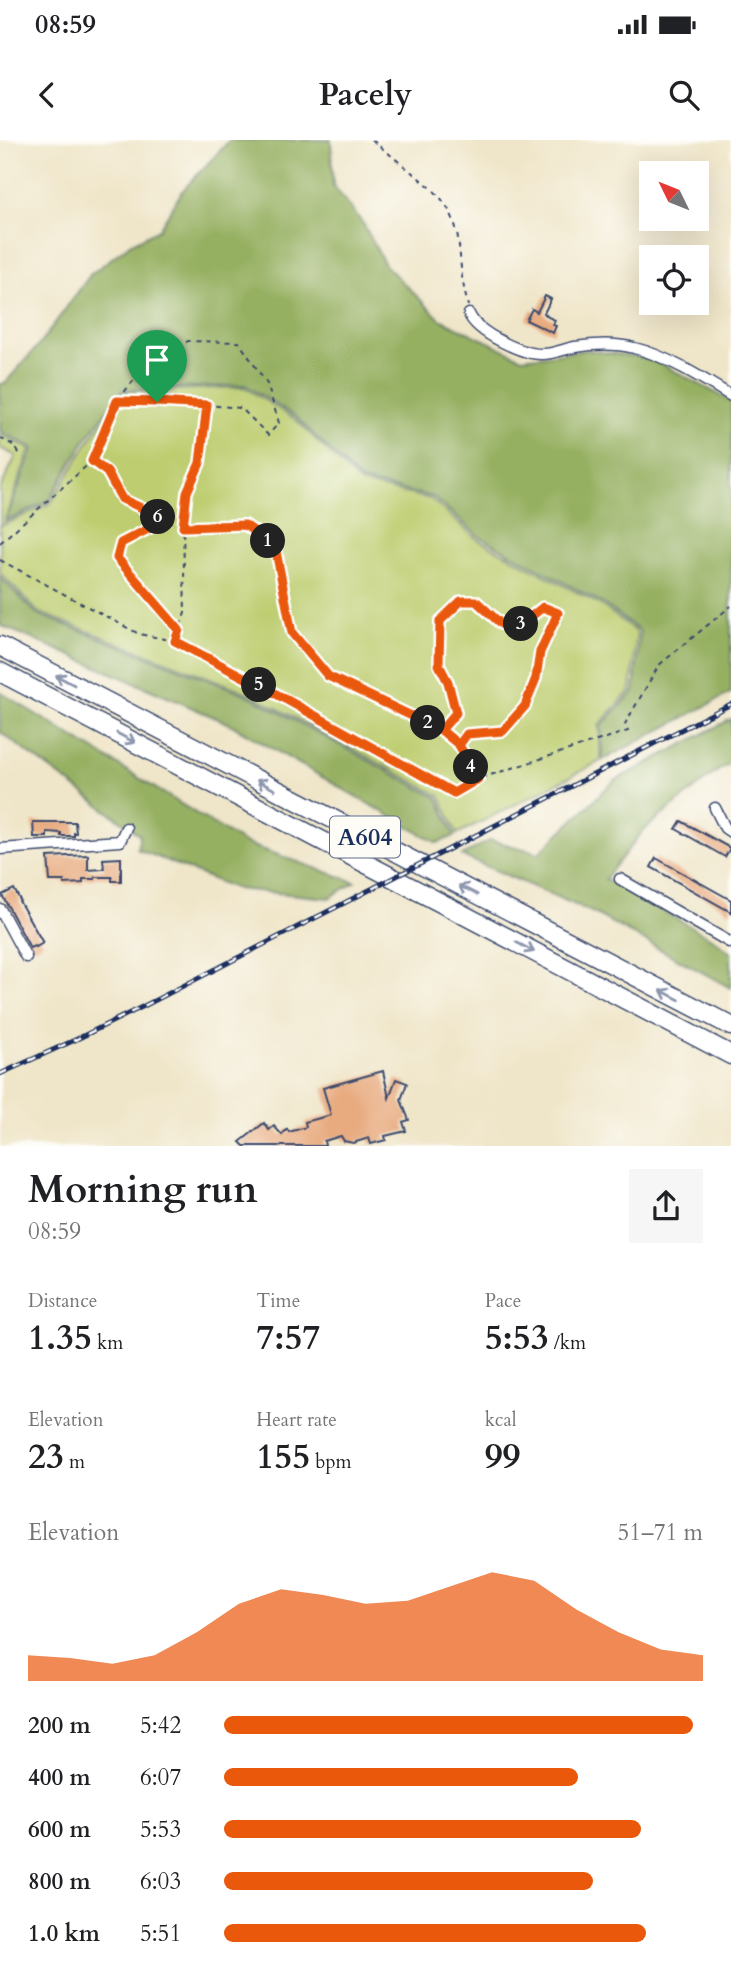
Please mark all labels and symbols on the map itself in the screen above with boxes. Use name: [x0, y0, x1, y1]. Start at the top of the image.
north arrow: [639, 161, 709, 231]
pin: [127, 330, 187, 402]
pin: 6: [140, 500, 176, 534]
pin: 1: [250, 524, 286, 558]
pin: 3: [504, 606, 538, 642]
pin: 5: [242, 668, 276, 702]
one-way arrow: [55, 672, 76, 686]
pin: 2: [410, 706, 446, 740]
one-way arrow: [115, 731, 135, 745]
pin: 4: [454, 750, 489, 784]
one-way arrow: [257, 778, 277, 792]
road number: A604: [330, 816, 400, 858]
one-way arrow: [458, 883, 479, 897]
one-way arrow: [514, 940, 534, 954]
one-way arrow: [660, 987, 681, 1001]

